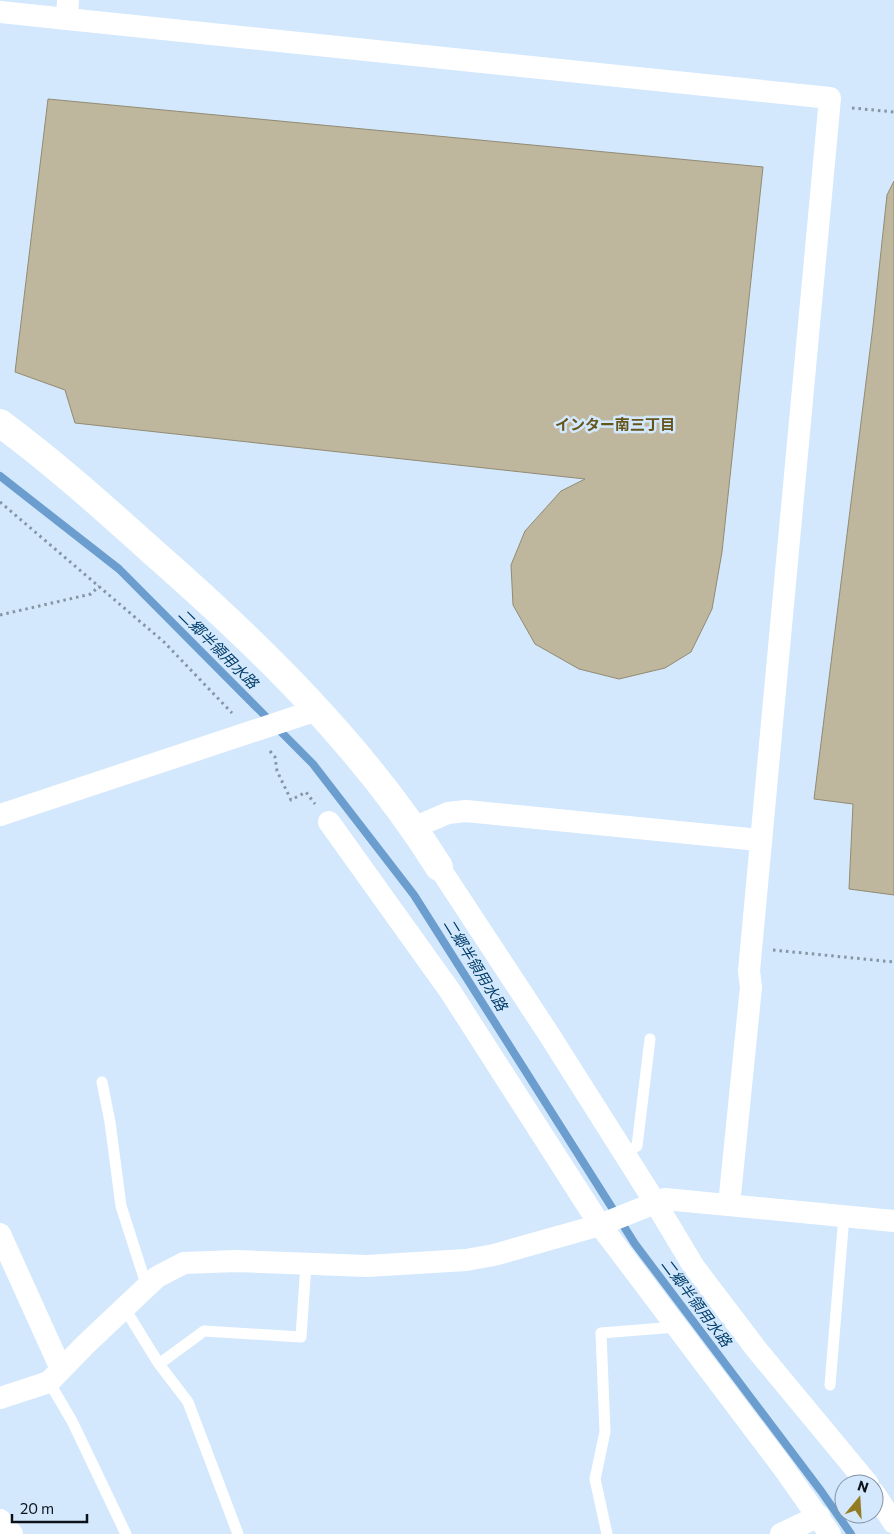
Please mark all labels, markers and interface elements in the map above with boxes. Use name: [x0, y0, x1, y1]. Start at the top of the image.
district label: インター南三丁目: [555, 415, 675, 433]
water label: 二郷半領用水路: [175, 605, 264, 693]
water label: 二郷半領用水路: [440, 915, 512, 1015]
water label: 二郷半領用水路: [658, 1255, 737, 1351]
north arrow: [834, 1474, 884, 1524]
text: N: [856, 1476, 871, 1496]
scale bar: [12, 1492, 88, 1524]
text: 20 m: [20, 1499, 54, 1517]

